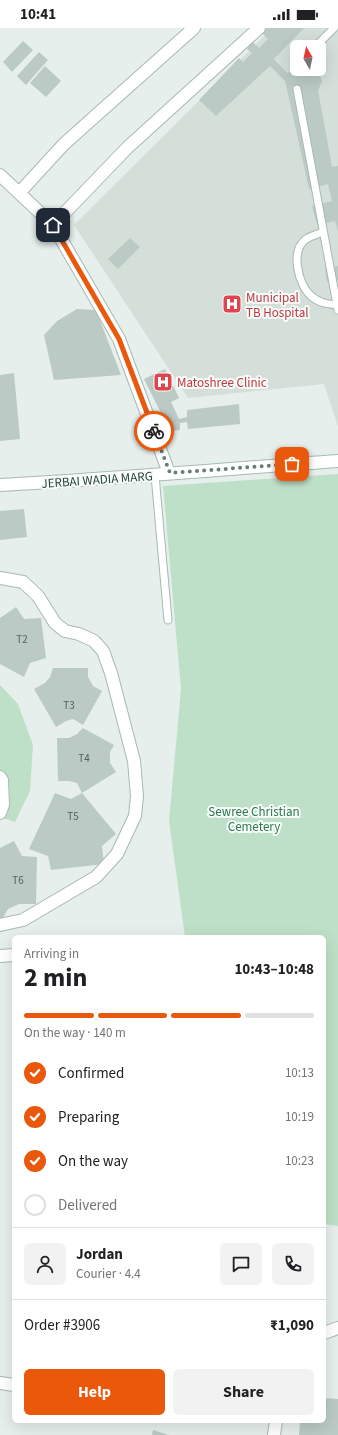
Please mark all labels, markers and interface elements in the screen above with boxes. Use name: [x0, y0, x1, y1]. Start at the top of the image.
text: 10:41: [20, 4, 56, 25]
north arrow: [290, 40, 326, 76]
map controls: [290, 40, 326, 76]
pin: [36, 208, 70, 242]
icon: home: [42, 214, 64, 236]
place label: Municipal TB Hospital: [246, 289, 309, 322]
hospital icon: Municipal TB Hospital: [221, 293, 243, 315]
hospital icon: Matoshree Clinic: [152, 371, 174, 393]
place label: Matoshree Clinic: [177, 374, 267, 392]
courier: [134, 411, 174, 451]
icon: bike: [143, 420, 165, 442]
pin: [275, 447, 309, 481]
icon: bag: [281, 453, 303, 475]
street label: JERBAI WADIA MARG: [41, 467, 153, 493]
house number: T2: [16, 632, 28, 647]
house number: T3: [63, 698, 75, 713]
house number: T4: [78, 751, 90, 766]
park label: Sewree Christian Cemetery: [208, 803, 300, 836]
house number: T5: [67, 809, 79, 824]
house number: T6: [12, 873, 24, 888]
text: Arriving in: [24, 945, 79, 963]
text: 2 min: [24, 959, 87, 996]
text: 10:43–10:48: [234, 959, 314, 980]
text: On the way · 140 m: [24, 1024, 126, 1042]
icon: check: [24, 1062, 46, 1084]
text: Confirmed: [58, 1063, 124, 1084]
text: 10:13: [285, 1064, 314, 1082]
icon: check: [24, 1106, 46, 1128]
text: Preparing: [58, 1107, 119, 1128]
text: 10:19: [285, 1108, 314, 1126]
icon: check: [24, 1150, 46, 1172]
text: On the way: [58, 1151, 128, 1172]
text: 10:23: [285, 1152, 314, 1170]
text: Delivered: [58, 1195, 117, 1216]
button: person: [24, 1243, 66, 1285]
button: chat: [220, 1243, 262, 1285]
button: phone: [272, 1243, 314, 1285]
text: Jordan: [76, 1244, 123, 1265]
text: Courier · 4.4: [76, 1265, 141, 1283]
text: Order #3906: [24, 1315, 100, 1336]
text: ₹1,090: [270, 1315, 314, 1336]
button: Help: [24, 1369, 165, 1415]
button: Share: [173, 1369, 314, 1415]

